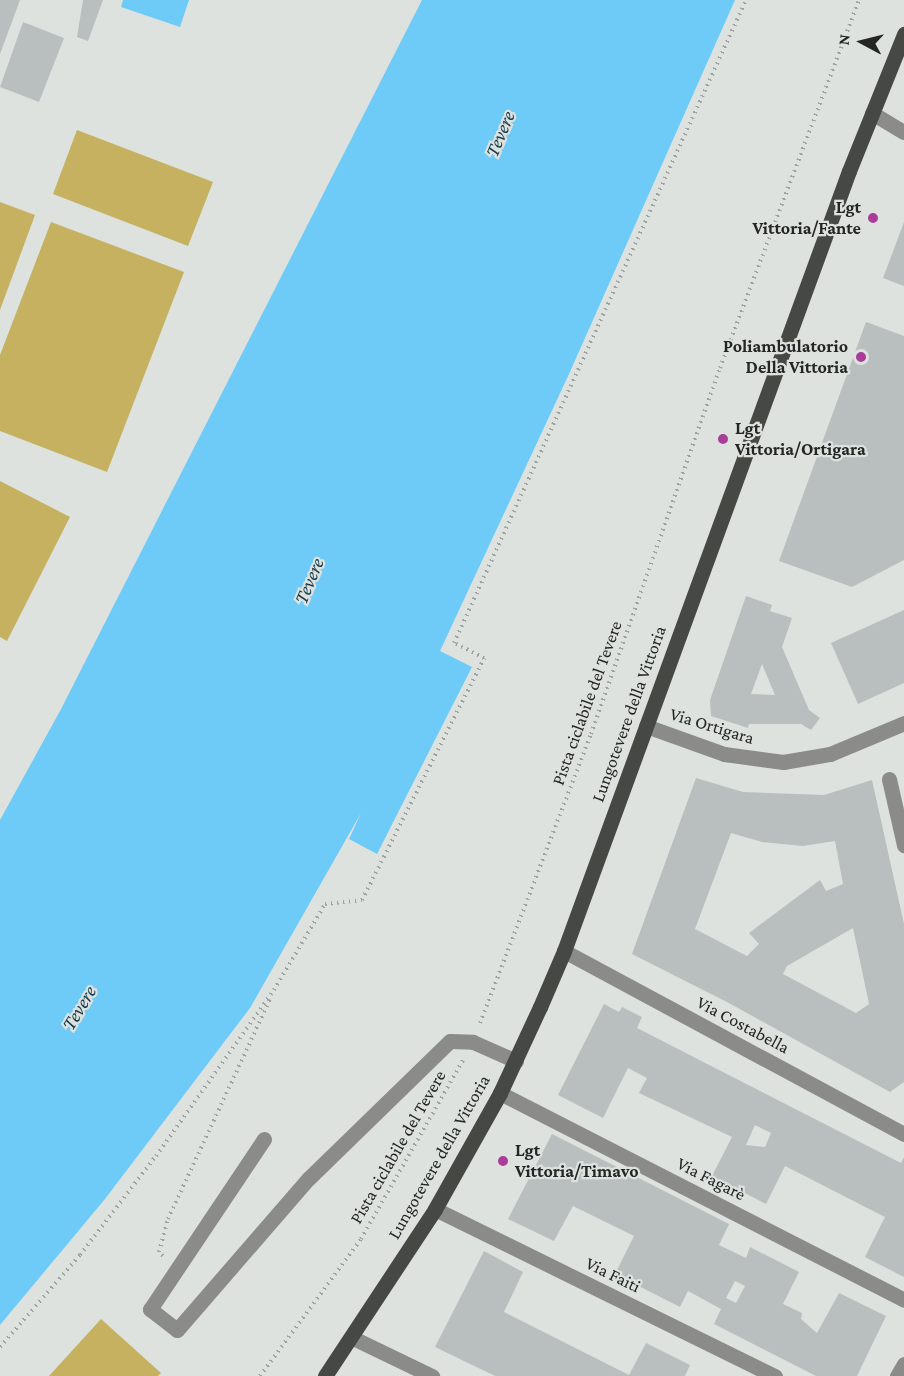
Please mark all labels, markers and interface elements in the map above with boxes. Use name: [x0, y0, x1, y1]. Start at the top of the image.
north arrow: [832, 12, 892, 72]
text: N: [835, 33, 853, 46]
water label: Tevere: [480, 107, 520, 161]
place label: Lgt Vittoria/Fante: [752, 197, 861, 240]
marker: Lgt Vittoria/Fante: [866, 211, 880, 225]
place label: Poliambulatorio Della Vittoria: [723, 336, 848, 378]
marker: Poliambulatorio Della Vittoria: [852, 348, 870, 366]
place label: Lgt Vittoria/Ortigara: [735, 418, 866, 460]
marker: Lgt Vittoria/Ortigara: [716, 432, 730, 446]
water label: Tevere: [289, 554, 329, 608]
street label: Pista ciclabile del Tevere: [547, 618, 627, 788]
street label: Lungotevere della Vittoria: [587, 623, 671, 805]
street label: Via Ortigara: [667, 703, 757, 749]
water label: Tevere: [56, 981, 102, 1035]
street label: Via Costabella: [693, 992, 793, 1058]
street label: Pista ciclabile del Tevere: [345, 1067, 451, 1227]
street label: Lungotevere della Vittoria: [383, 1071, 495, 1243]
place label: Lgt Vittoria/Timavo: [515, 1140, 639, 1182]
street label: Via Fagarè: [673, 1153, 749, 1205]
marker: Lgt Vittoria/Timavo: [496, 1154, 510, 1168]
street label: Via Faiti: [582, 1252, 644, 1298]

